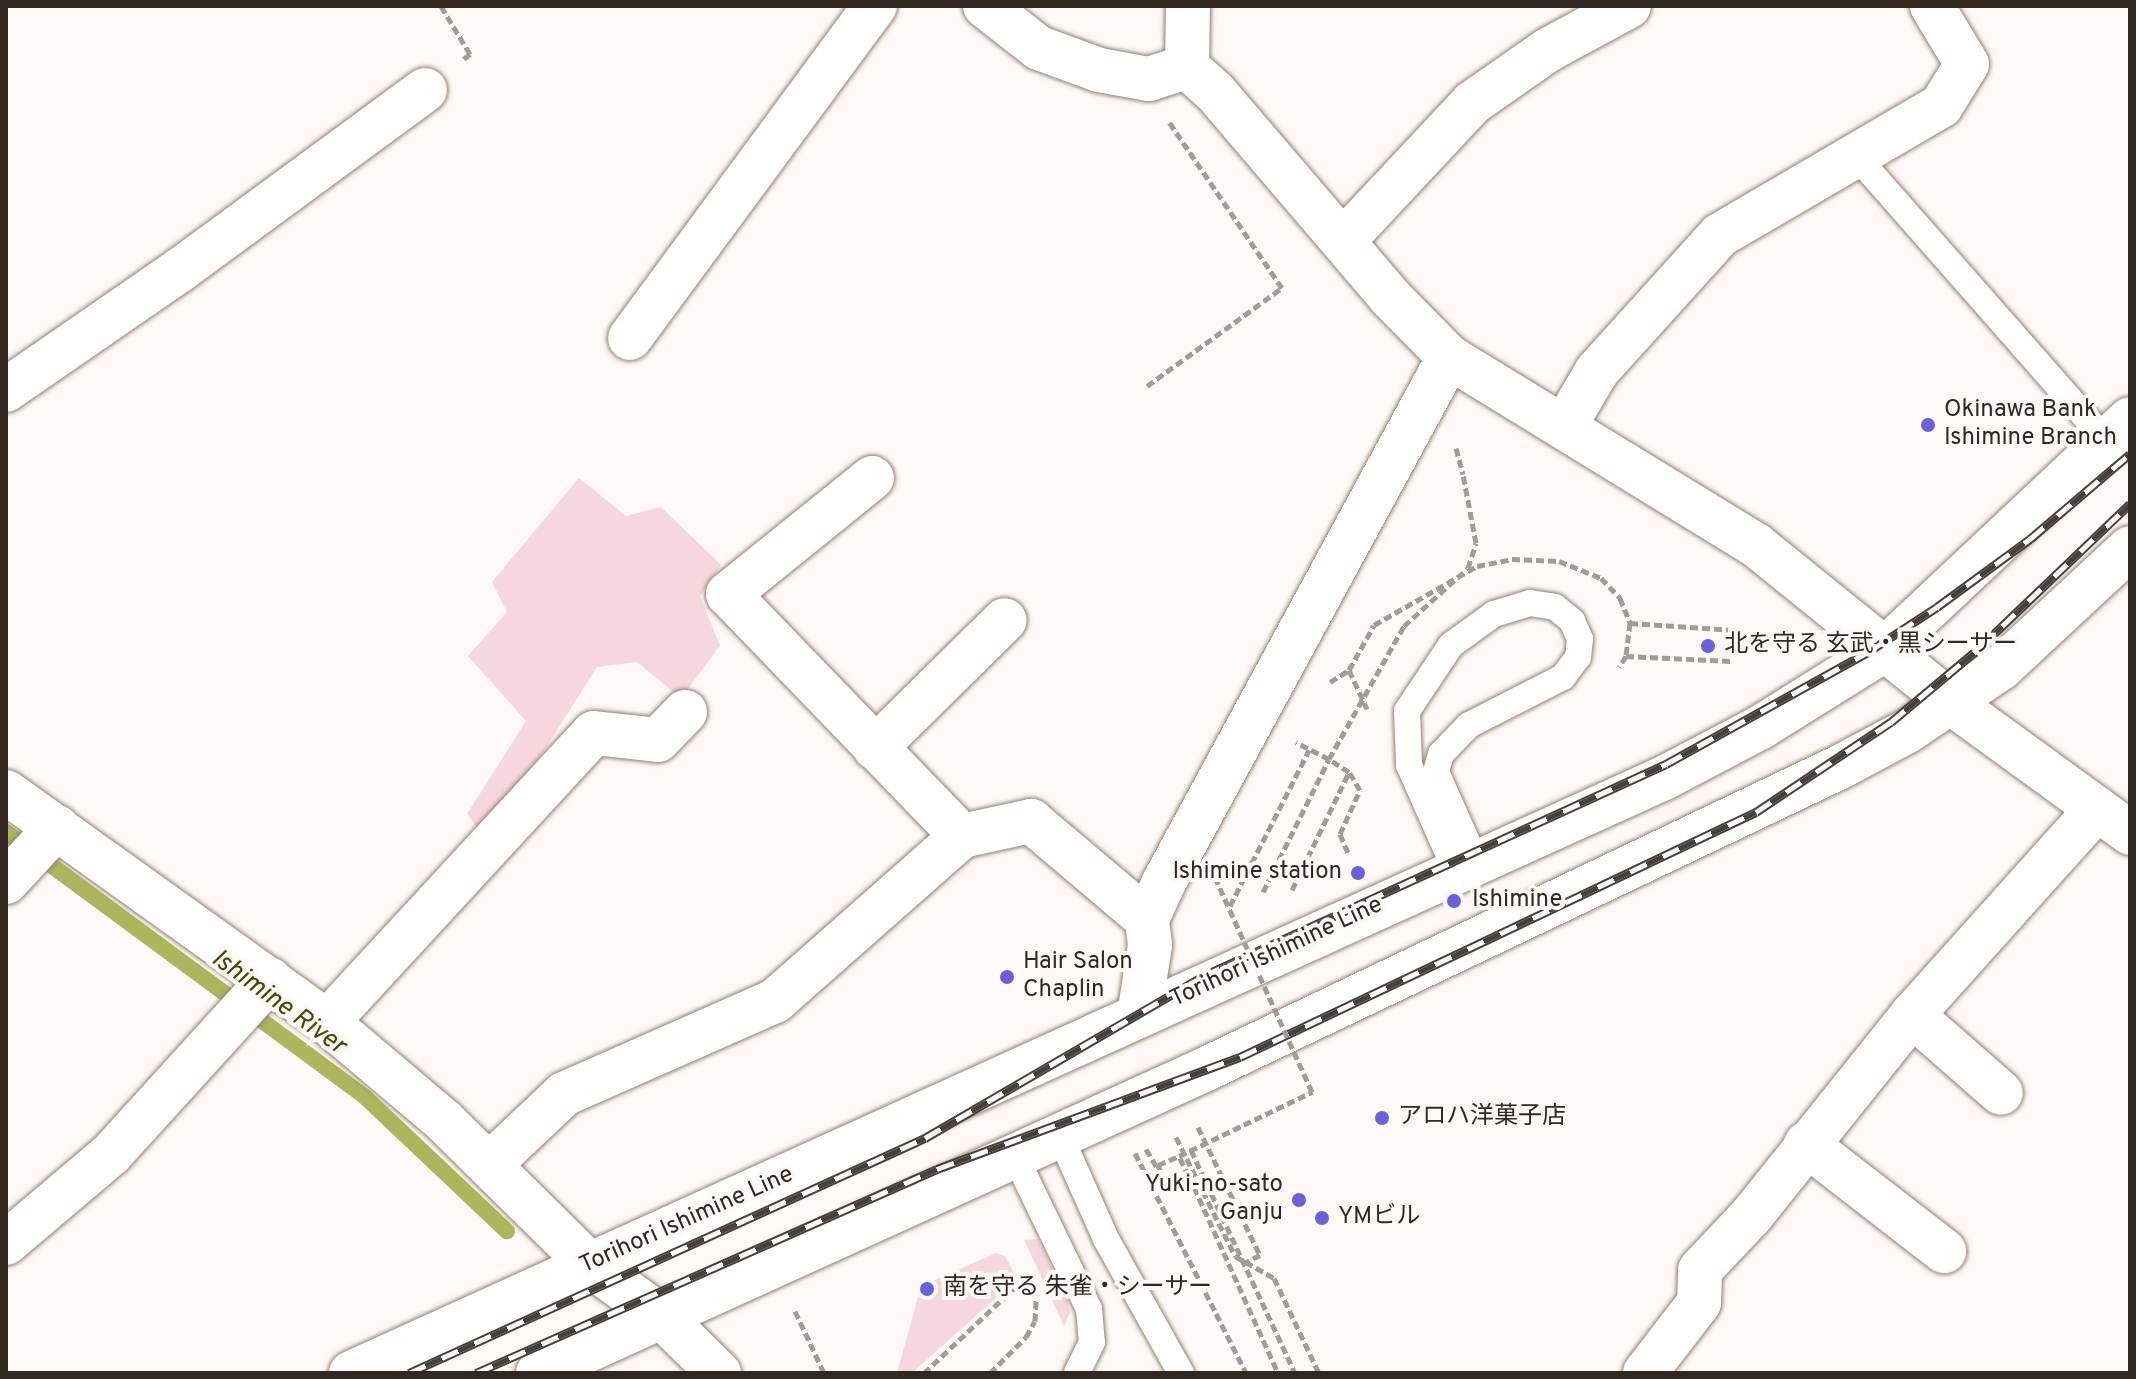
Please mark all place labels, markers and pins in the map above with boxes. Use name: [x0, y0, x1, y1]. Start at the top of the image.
place label: Okinawa Bank Ishimine Branch: [1944, 397, 2117, 453]
marker: Okinawa Bank Ishimine Branch: [1919, 416, 1937, 434]
place label: 北を守る 玄武・黒シーサー: [1724, 632, 2018, 660]
marker: 北を守る 玄武・黒シーサー: [1699, 637, 1717, 655]
place label: Ishimine station: [1172, 859, 1342, 887]
marker: Ishimine station: [1349, 864, 1367, 882]
place label: Ishimine: [1472, 887, 1562, 915]
marker: Ishimine: [1443, 890, 1465, 912]
place label: Hair Salon Chaplin: [1023, 949, 1133, 1005]
marker: Hair Salon Chaplin: [998, 968, 1016, 986]
place label: アロハ洋菓子店: [1398, 1104, 1566, 1132]
marker: アロハ洋菓子店: [1373, 1109, 1391, 1127]
place label: Yuki-no-sato Ganju: [1145, 1172, 1283, 1228]
marker: Yuki-no-sato Ganju: [1290, 1191, 1308, 1209]
place label: YMビル: [1338, 1204, 1420, 1232]
marker: YMビル: [1313, 1209, 1331, 1227]
place label: 南を守る 朱雀・シーサー: [943, 1275, 1213, 1303]
marker: 南を守る 朱雀・シーサー: [918, 1280, 936, 1298]

